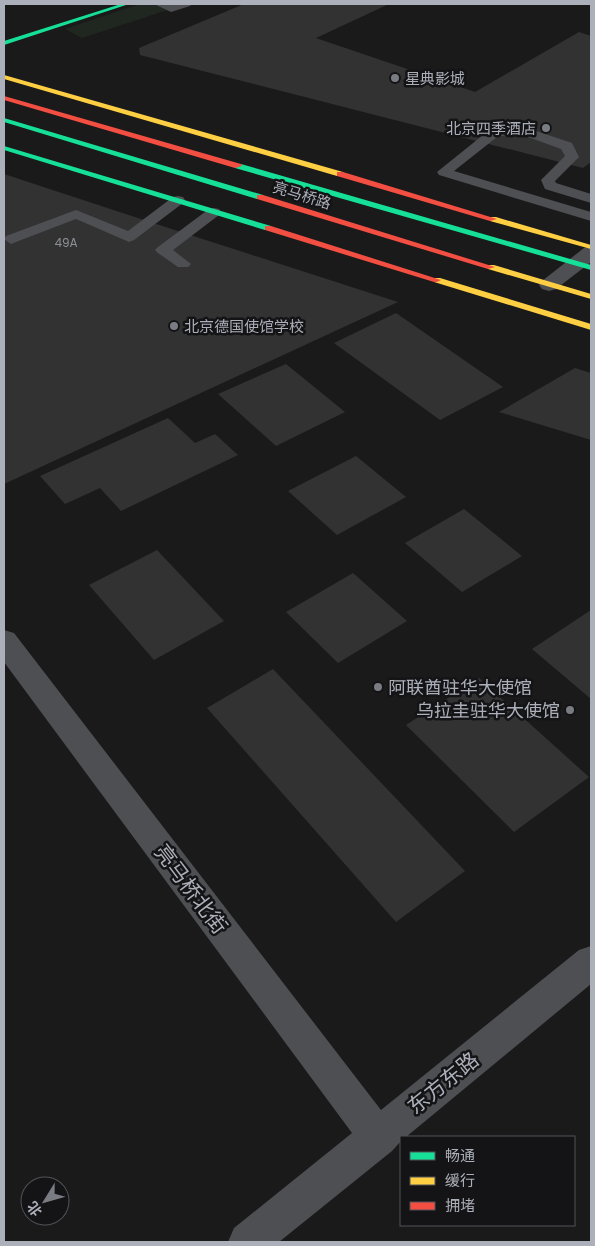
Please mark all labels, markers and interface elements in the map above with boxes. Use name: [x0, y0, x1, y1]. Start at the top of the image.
place label: 星典影城: [405, 68, 465, 89]
marker: 星典影城: [389, 72, 401, 84]
place label: 北京四季酒店: [446, 118, 536, 139]
marker: 北京四季酒店: [540, 122, 552, 134]
street label: 亮马桥路: [270, 176, 334, 214]
house number: 49A: [54, 234, 78, 251]
place label: 北京德国使馆学校: [184, 316, 304, 337]
marker: 北京德国使馆学校: [168, 320, 180, 332]
place label: 阿联酋驻华大使馆: [388, 675, 532, 700]
marker: 阿联酋驻华大使馆: [372, 681, 384, 693]
place label: 乌拉圭驻华大使馆: [416, 698, 560, 723]
marker: 乌拉圭驻华大使馆: [564, 704, 576, 716]
street label: 亮马桥北街: [148, 838, 234, 940]
street label: 东方东路: [401, 1045, 485, 1121]
legend: [400, 1136, 575, 1226]
text: 畅通: [445, 1145, 475, 1166]
text: 缓行: [445, 1170, 475, 1191]
north arrow: [20, 1176, 70, 1226]
text: 拥堵: [445, 1195, 475, 1216]
text: 北: [22, 1197, 47, 1220]

